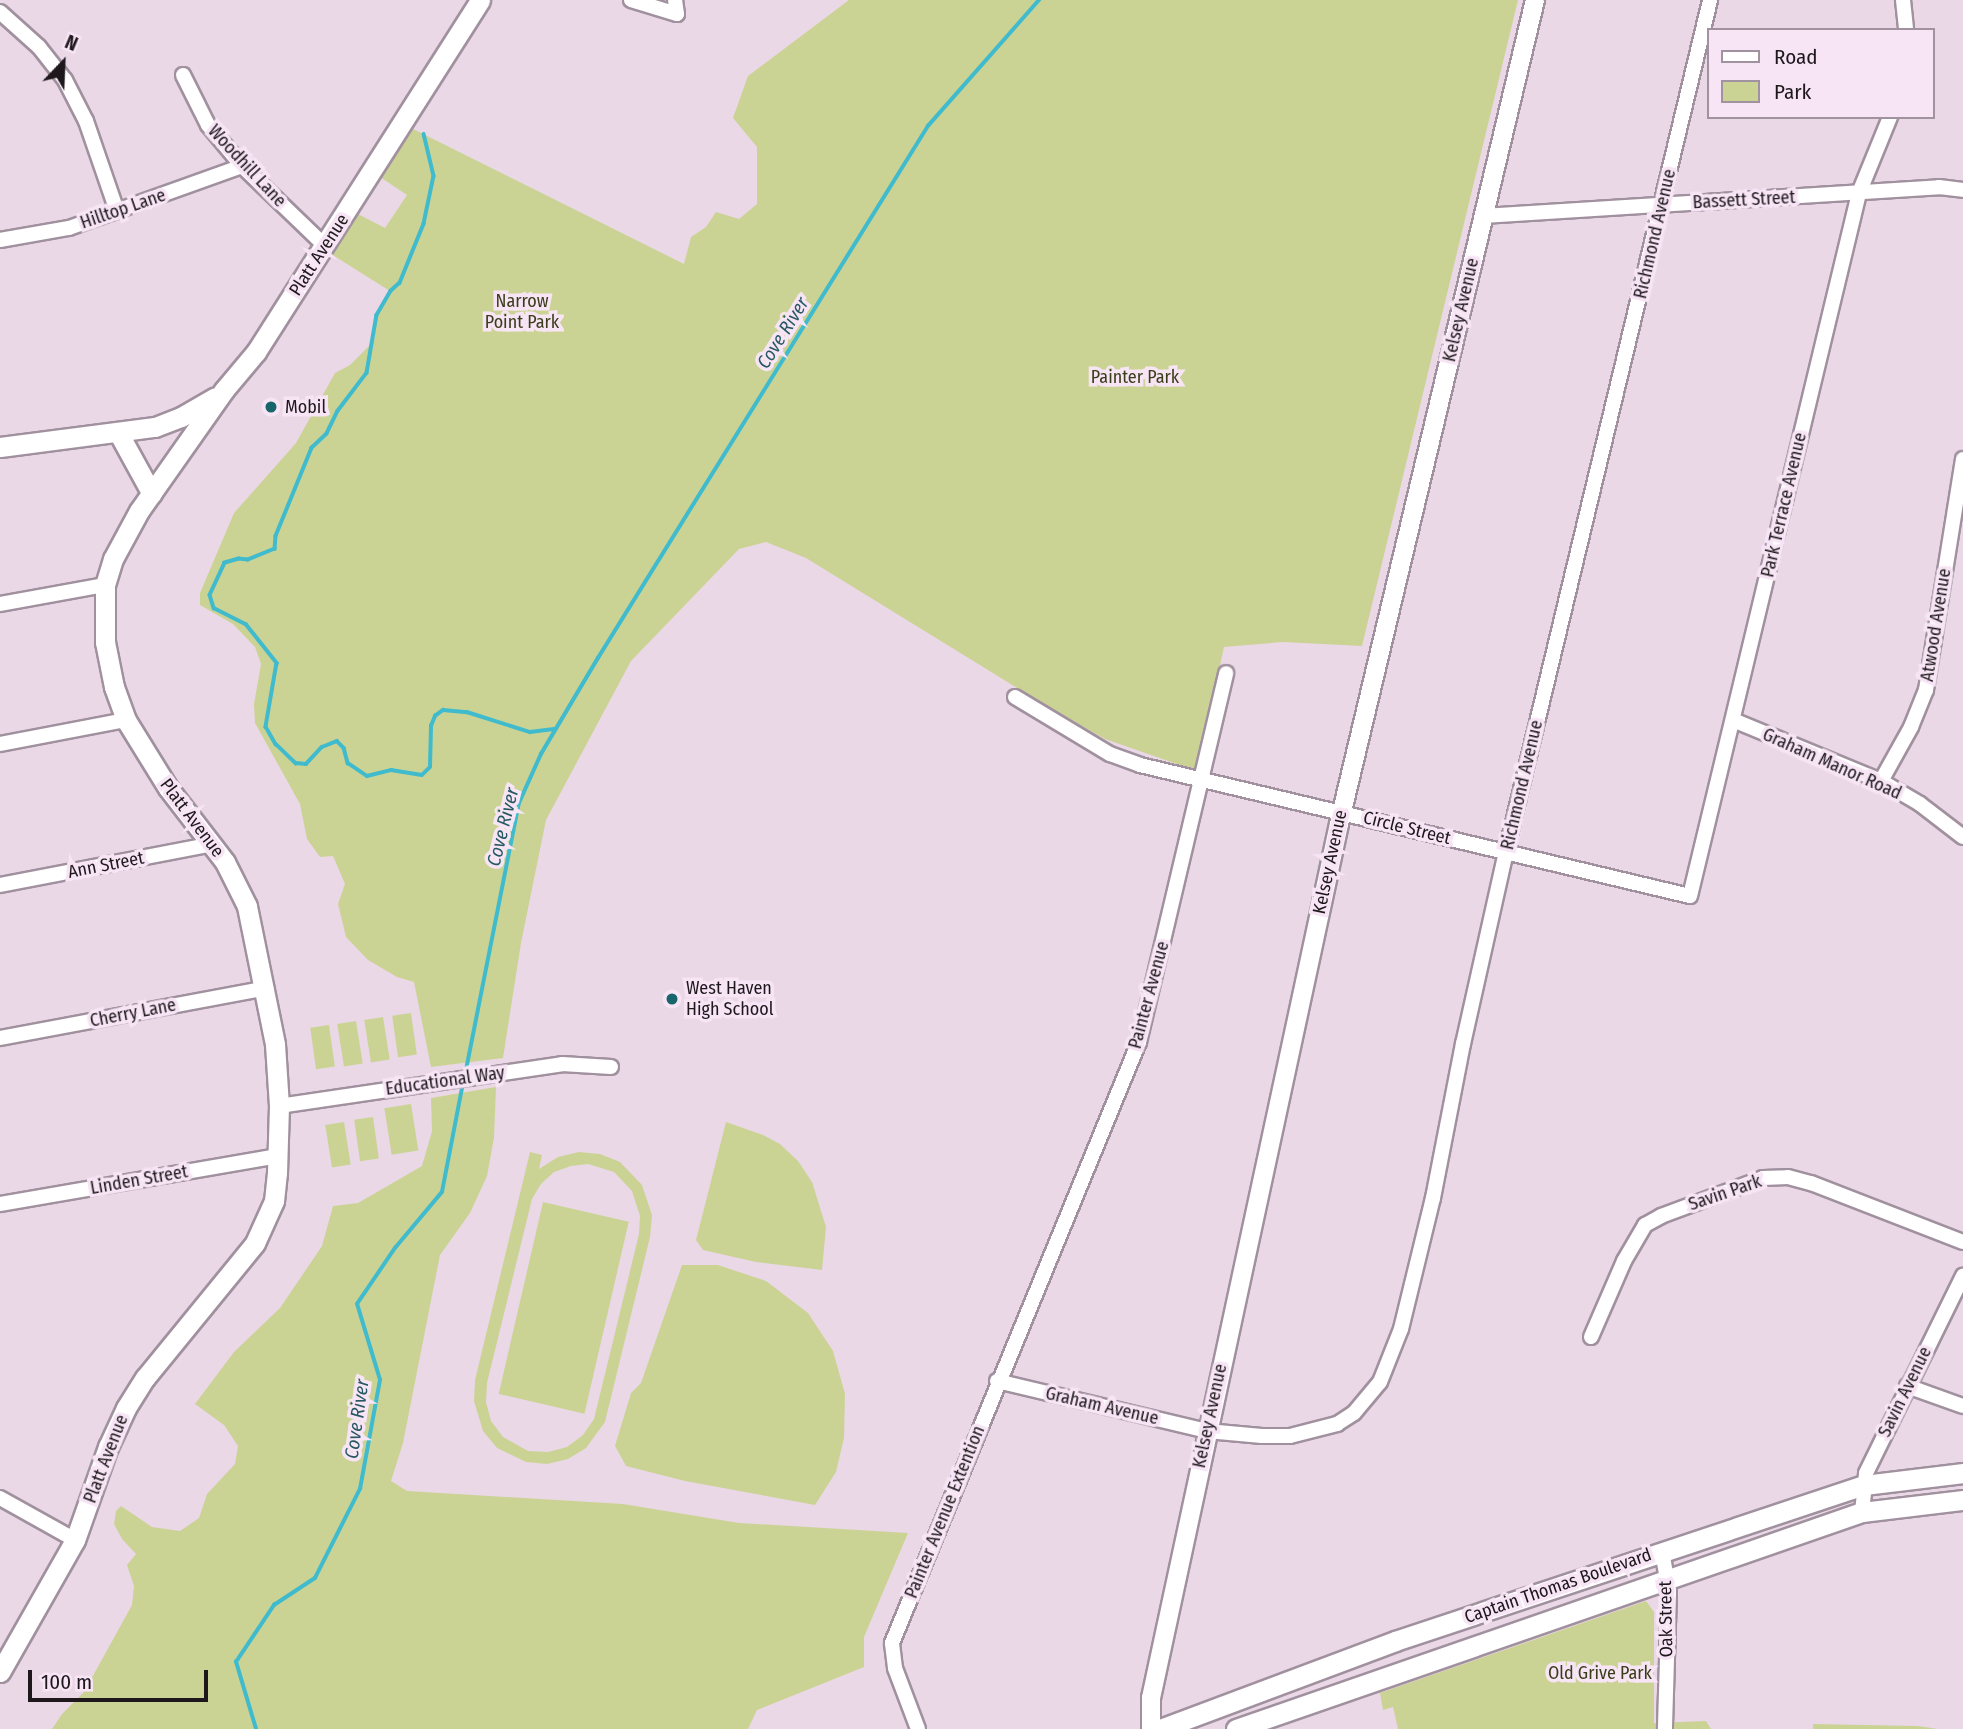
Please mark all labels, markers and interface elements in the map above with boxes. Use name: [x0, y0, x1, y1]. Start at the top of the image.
north arrow: [28, 28, 98, 98]
legend: [1708, 28, 1935, 119]
text: N: [62, 30, 81, 56]
text: Road: [1774, 44, 1818, 70]
text: Park: [1774, 79, 1811, 105]
street label: Woodhill Lane: [203, 120, 291, 212]
street label: Richmond Avenue: [1630, 167, 1680, 301]
street label: Hilltop Lane: [77, 184, 169, 234]
street label: Bassett Street: [1692, 187, 1796, 213]
street label: Platt Avenue: [285, 210, 353, 300]
street label: Kelsey Avenue: [1439, 256, 1483, 364]
park label: Narrow Point Park: [485, 291, 559, 334]
water label: Cove River: [752, 293, 814, 373]
park label: Painter Park: [1091, 366, 1179, 388]
place label: Mobil: [285, 396, 326, 418]
marker: Mobil: [263, 399, 279, 415]
street label: Park Terrace Avenue: [1757, 431, 1811, 579]
street label: Atwood Avenue: [1916, 567, 1956, 683]
street label: Richmond Avenue: [1497, 718, 1547, 852]
street label: Graham Manor Road: [1759, 724, 1905, 804]
street label: Platt Avenue: [155, 774, 229, 862]
water label: Cove River: [482, 785, 524, 869]
street label: Circle Street: [1361, 807, 1453, 849]
street label: Kelsey Avenue: [1308, 808, 1352, 916]
street label: Ann Street: [66, 847, 146, 883]
street label: Painter Avenue: [1124, 939, 1174, 1051]
place label: West Haven High School: [686, 978, 773, 1020]
marker: West Haven High School: [664, 991, 680, 1007]
street label: Cherry Lane: [88, 994, 178, 1032]
street label: Educational Way: [384, 1062, 506, 1100]
street label: Linden Street: [89, 1161, 189, 1199]
street label: Savin Park: [1686, 1170, 1764, 1216]
street label: Savin Avenue: [1874, 1343, 1936, 1441]
street label: Kelsey Avenue: [1188, 1362, 1232, 1470]
water label: Cove River: [340, 1378, 374, 1460]
street label: Graham Avenue: [1043, 1383, 1161, 1429]
street label: Platt Avenue: [79, 1412, 133, 1506]
street label: Painter Avenue Extention: [900, 1422, 990, 1602]
street label: Captain Thomas Boulevard: [1462, 1544, 1654, 1628]
street label: Oak Street: [1655, 1580, 1677, 1658]
scale bar: [32, 1656, 212, 1700]
park label: Old Grive Park: [1548, 1662, 1652, 1684]
text: 100 m: [41, 1669, 92, 1695]

